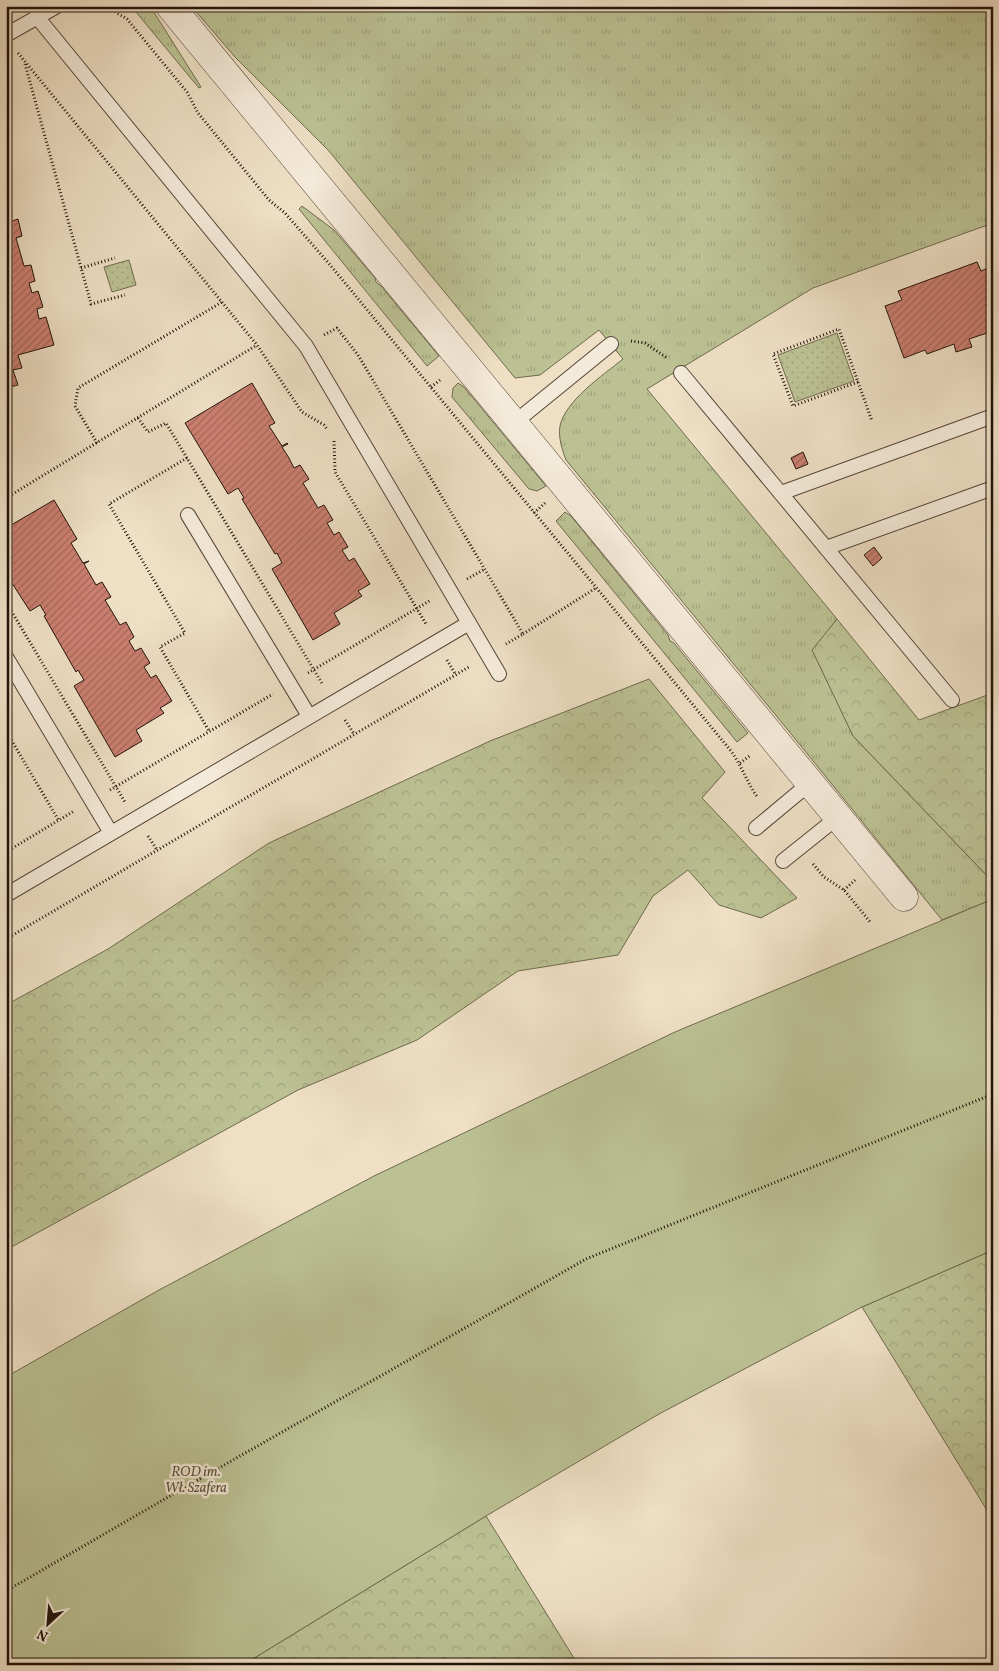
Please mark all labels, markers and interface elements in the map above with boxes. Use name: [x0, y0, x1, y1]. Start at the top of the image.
park label: ROD im. Wł. Szafera: [165, 1463, 227, 1498]
north arrow: [22, 1598, 72, 1648]
text: N: [34, 1624, 52, 1645]

